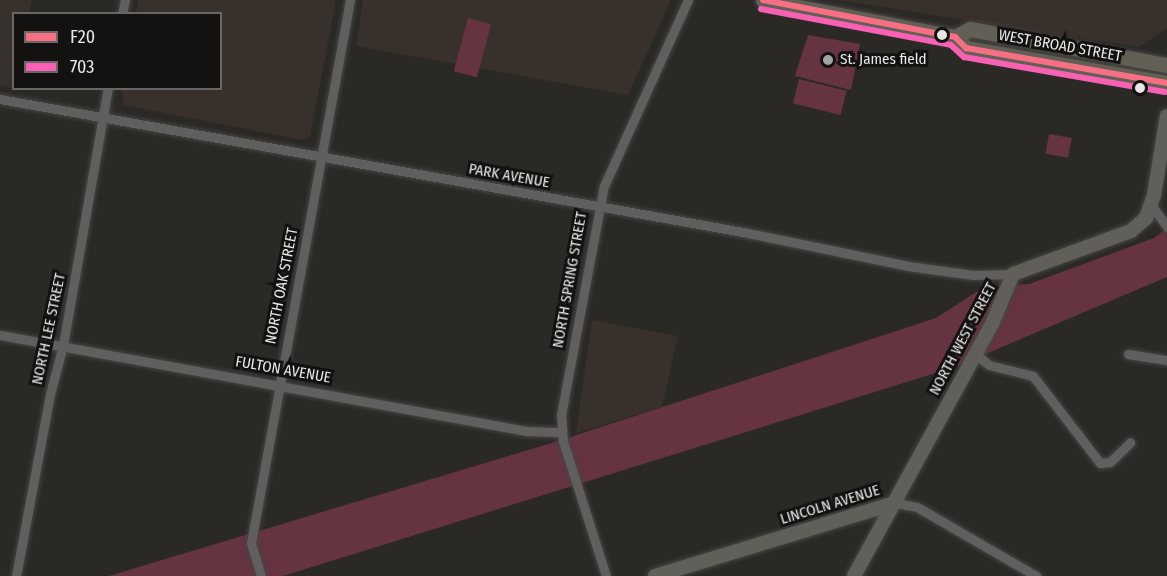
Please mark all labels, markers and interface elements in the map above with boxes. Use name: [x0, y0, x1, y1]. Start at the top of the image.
legend: [12, 12, 222, 90]
text: F20: [70, 26, 95, 48]
street label: WEST BROAD STREET: [997, 26, 1123, 66]
unlabelled marker: [936, 29, 948, 41]
place label: St. James field: [840, 51, 927, 69]
marker: St. James field: [821, 53, 835, 67]
text: 703: [70, 56, 94, 78]
unlabelled marker: [1134, 82, 1146, 94]
street label: PARK AVENUE: [467, 160, 551, 192]
street label: NORTH SPRING STREET: [549, 211, 591, 349]
street label: NORTH OAK STREET: [262, 226, 302, 346]
street label: NORTH LEE STREET: [28, 272, 70, 386]
street label: NORTH WEST STREET: [926, 280, 1000, 398]
street label: FULTON AVENUE: [234, 353, 332, 387]
street label: LINCOLN AVENUE: [778, 481, 882, 529]

